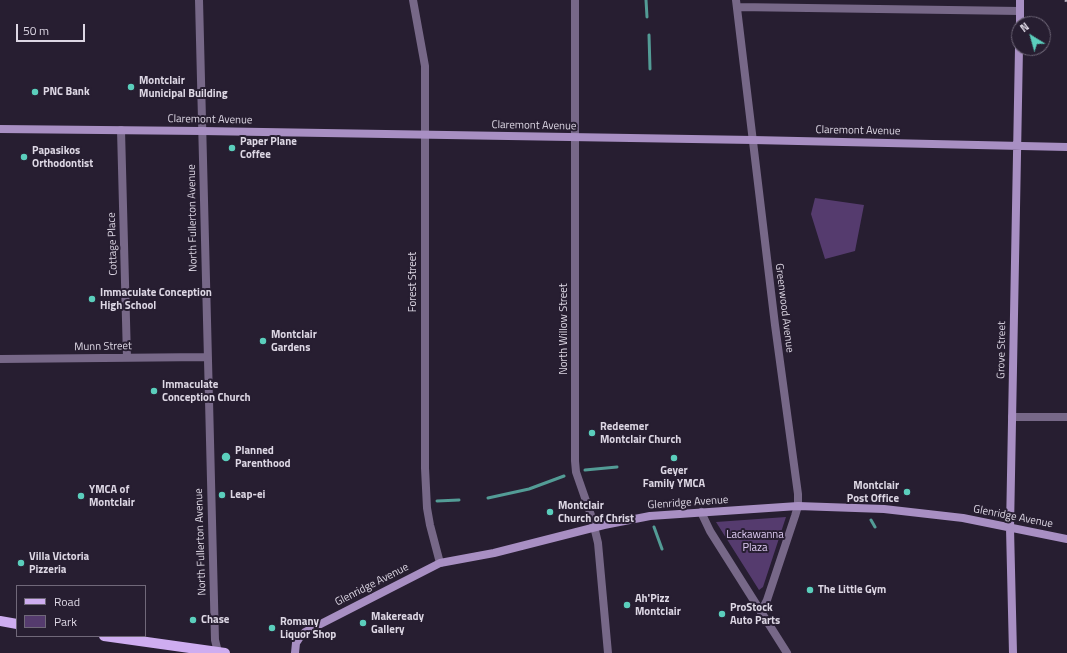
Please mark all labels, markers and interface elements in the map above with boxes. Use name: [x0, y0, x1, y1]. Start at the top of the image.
scale bar: [18, 16, 87, 42]
north arrow: [1011, 16, 1051, 56]
text: N: [1017, 19, 1032, 36]
text: 50 m: [23, 21, 49, 40]
place label: Montclair Municipal Building: [139, 74, 228, 100]
marker: Montclair Municipal Building: [126, 82, 136, 92]
place label: PNC Bank: [43, 85, 90, 99]
marker: PNC Bank: [30, 87, 40, 97]
street label: Claremont Avenue: [167, 113, 253, 127]
street label: Claremont Avenue: [491, 119, 577, 133]
street label: Claremont Avenue: [815, 124, 901, 138]
place label: Paper Plane Coffee: [240, 135, 297, 161]
marker: Paper Plane Coffee: [227, 143, 237, 153]
place label: Papasikos Orthodontist: [32, 144, 93, 170]
marker: Papasikos Orthodontist: [19, 152, 29, 162]
street label: North Fullerton Avenue: [185, 164, 201, 272]
street label: Cottage Place: [105, 212, 121, 276]
street label: Forest Street: [406, 252, 420, 312]
street label: Greenwood Avenue: [772, 263, 796, 353]
street label: North Willow Street: [557, 283, 571, 375]
place label: Immaculate Conception High School: [100, 286, 212, 312]
marker: Immaculate Conception High School: [87, 294, 97, 304]
street label: Grove Street: [995, 321, 1009, 379]
place label: Montclair Gardens: [271, 328, 317, 354]
marker: Montclair Gardens: [258, 336, 268, 346]
street label: Munn Street: [74, 340, 132, 354]
place label: Immaculate Conception Church: [162, 378, 251, 404]
marker: Immaculate Conception Church: [149, 386, 159, 396]
place label: Redeemer Montclair Church: [600, 420, 681, 446]
marker: Redeemer Montclair Church: [587, 428, 597, 438]
place label: Planned Parenthood: [235, 444, 291, 470]
marker: Planned Parenthood: [220, 451, 232, 463]
marker: Geyer Family YMCA: [669, 453, 679, 463]
place label: Geyer Family YMCA: [643, 464, 705, 490]
place label: Montclair Post Office: [847, 479, 899, 505]
place label: YMCA of Montclair: [89, 483, 135, 509]
marker: Montclair Post Office: [902, 487, 912, 497]
street label: North Fullerton Avenue: [193, 488, 209, 596]
place label: Leap-ei: [230, 488, 265, 502]
marker: Leap-ei: [217, 490, 227, 500]
marker: YMCA of Montclair: [76, 491, 86, 501]
street label: Glenridge Avenue: [647, 494, 729, 512]
place label: Montclair Church of Christ: [558, 499, 634, 525]
street label: Glenridge Avenue: [972, 503, 1054, 531]
marker: Montclair Church of Christ: [545, 507, 555, 517]
park label: Lackawanna Plaza: [726, 528, 784, 554]
place label: Villa Victoria Pizzeria: [29, 550, 89, 576]
marker: Villa Victoria Pizzeria: [16, 558, 26, 568]
street label: Glenridge Avenue: [333, 561, 411, 609]
place label: The Little Gym: [818, 583, 886, 597]
legend: [16, 585, 146, 637]
marker: The Little Gym: [805, 585, 815, 595]
text: Road: [54, 592, 80, 611]
place label: Ah'Pizz Montclair: [635, 592, 681, 618]
marker: Ah'Pizz Montclair: [622, 600, 632, 610]
place label: ProStock Auto Parts: [730, 601, 780, 627]
marker: ProStock Auto Parts: [717, 609, 727, 619]
place label: Makeready Gallery: [371, 610, 424, 636]
text: Park: [54, 612, 77, 631]
place label: Chase: [201, 613, 229, 627]
marker: Chase: [188, 615, 198, 625]
place label: Romany Liquor Shop: [280, 615, 336, 641]
marker: Makeready Gallery: [358, 618, 368, 628]
marker: Romany Liquor Shop: [267, 623, 277, 633]

